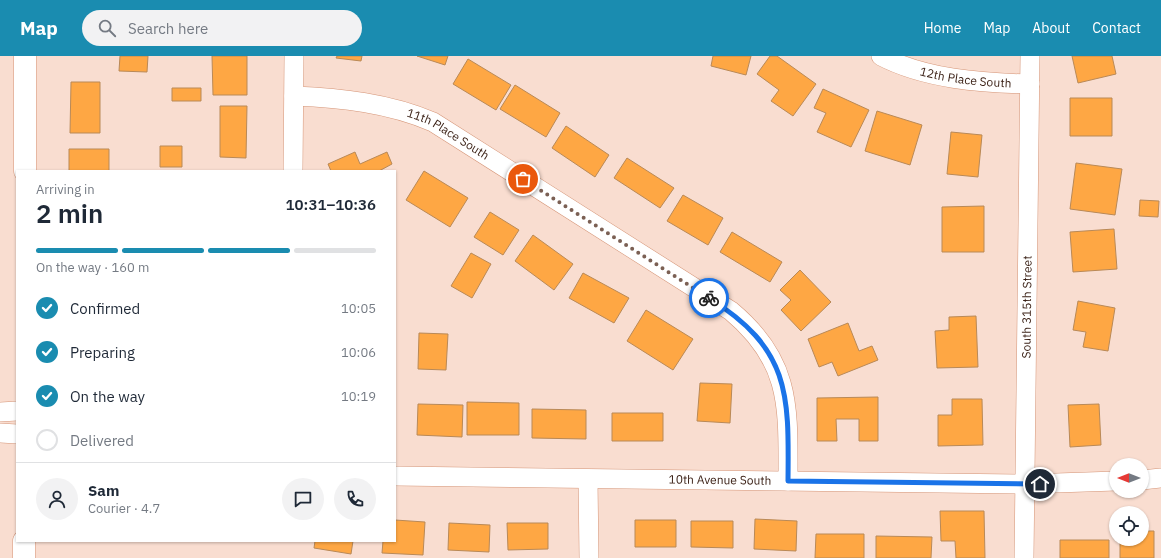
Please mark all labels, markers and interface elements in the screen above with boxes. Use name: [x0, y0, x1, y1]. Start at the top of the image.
search box: [82, 10, 362, 46]
text: Map: [20, 16, 58, 40]
icon: search: [96, 17, 118, 39]
text: Search here: [128, 19, 208, 38]
text: Home: [924, 19, 961, 37]
text: Map: [983, 19, 1010, 37]
text: About: [1032, 19, 1070, 37]
text: Contact: [1092, 19, 1141, 37]
street label: 12th Place South: [918, 63, 1012, 90]
street label: 11th Place South: [405, 105, 492, 163]
pin: [506, 162, 540, 196]
icon: bag: [512, 168, 534, 190]
text: Arriving in: [36, 181, 95, 198]
text: 10:31–10:36: [286, 195, 376, 214]
text: 2 min: [36, 196, 103, 230]
street label: South 315th Street: [1018, 255, 1035, 359]
text: On the way · 160 m: [36, 259, 149, 276]
courier: [689, 278, 729, 318]
icon: bike: [698, 287, 720, 309]
icon: check: [36, 297, 58, 319]
text: Confirmed: [70, 299, 140, 318]
text: 10:05: [341, 300, 376, 317]
icon: check: [36, 341, 58, 363]
text: Preparing: [70, 343, 135, 362]
text: 10:06: [341, 344, 376, 361]
icon: check: [36, 385, 58, 407]
text: On the way: [70, 387, 145, 406]
text: 10:19: [341, 388, 376, 405]
text: Delivered: [70, 431, 134, 450]
north arrow: [1109, 458, 1149, 498]
map controls: [1109, 458, 1149, 546]
pin: [1023, 467, 1057, 501]
street label: 10th Avenue South: [668, 471, 771, 488]
icon: home: [1029, 473, 1051, 495]
button: person: [36, 478, 78, 520]
button: chat: [282, 478, 324, 520]
button: phone: [334, 478, 376, 520]
text: Sam: [88, 481, 119, 500]
text: Courier · 4.7: [88, 500, 160, 517]
button: locate: [1109, 506, 1149, 546]

